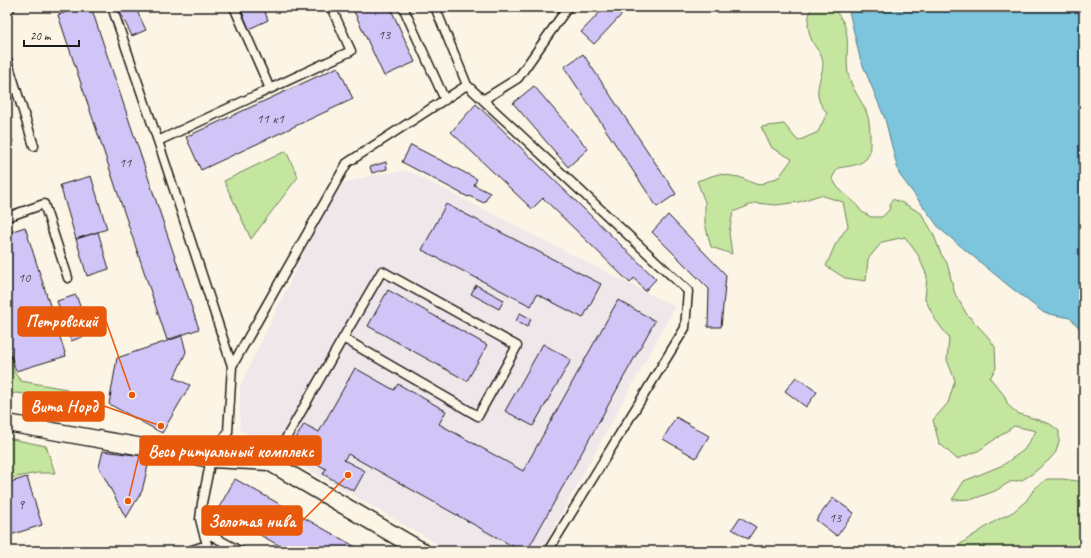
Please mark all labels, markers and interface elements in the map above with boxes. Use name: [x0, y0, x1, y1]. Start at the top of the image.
scale bar: [24, 22, 79, 48]
house number: 13: [378, 26, 392, 43]
text: 20 m: [30, 28, 52, 44]
house number: 11 к1: [256, 110, 284, 127]
house number: 11: [119, 154, 132, 171]
house number: 10: [18, 269, 32, 286]
callout: Петровский: [18, 307, 106, 336]
text: Петровский: [26, 311, 100, 332]
callout: Вита Норд: [23, 392, 104, 421]
text: Вита Норд: [31, 396, 99, 417]
callout: Весь ритуальный комплекс: [140, 436, 321, 465]
text: Весь ритуальный комплекс: [148, 441, 315, 462]
house number: 9: [18, 496, 26, 513]
callout: Золотая нива: [202, 506, 302, 535]
house number: 13: [829, 509, 843, 526]
text: Золотая нива: [209, 511, 297, 532]

